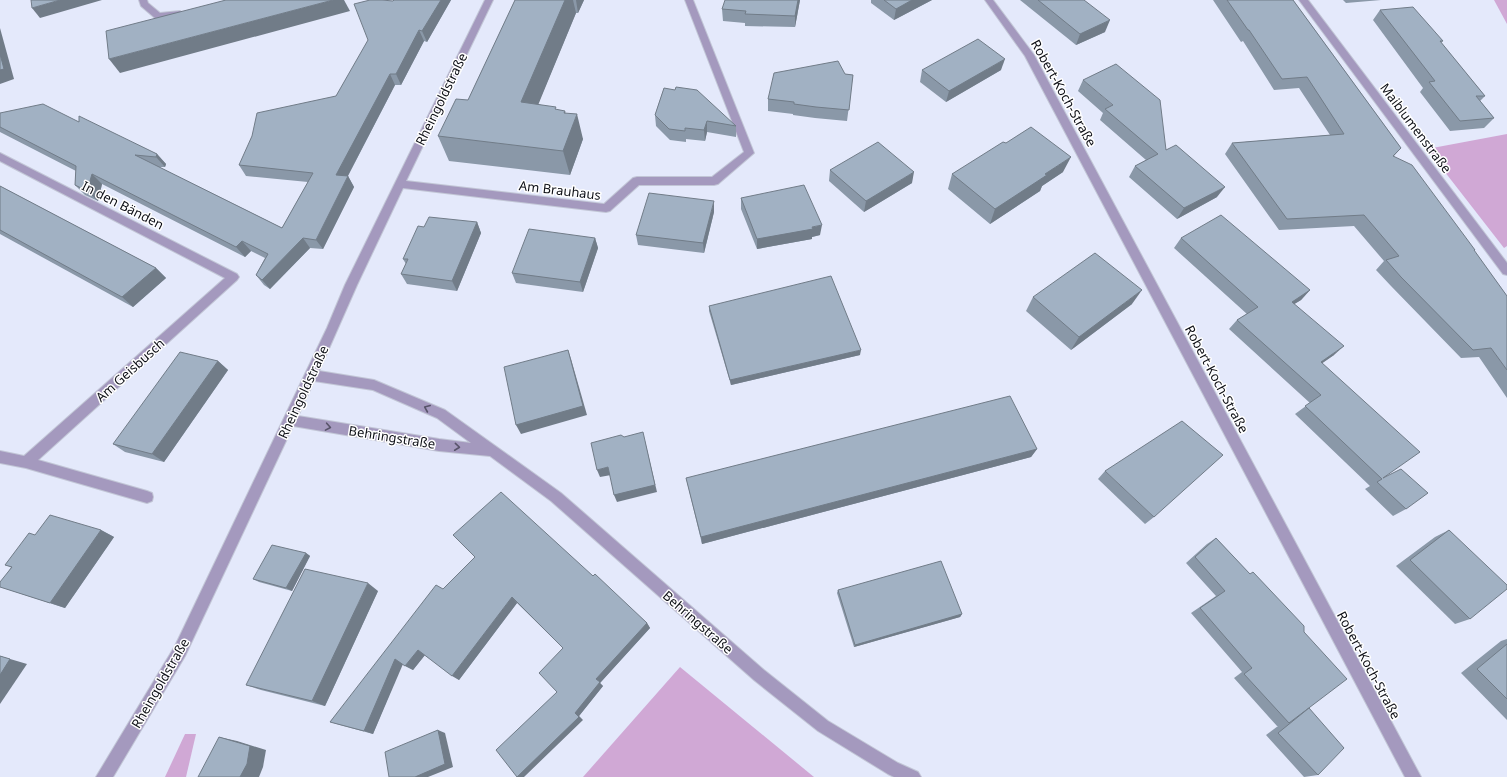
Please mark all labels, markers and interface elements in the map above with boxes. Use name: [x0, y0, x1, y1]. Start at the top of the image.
street label: Robert-Koch-Straße: [1027, 36, 1101, 150]
street label: Rheingoldstraße: [411, 50, 471, 148]
street label: Maiblumenstraße: [1376, 79, 1456, 177]
street label: Am Brauhaus: [518, 176, 602, 204]
street label: In den Bänden: [79, 177, 167, 233]
street label: Robert-Koch-Straße: [1181, 322, 1253, 436]
street label: Am Geisbusch: [92, 334, 168, 406]
street label: Rheingoldstraße: [274, 342, 332, 442]
one-way arrow: [423, 405, 431, 413]
street label: Behringstraße: [347, 421, 437, 453]
one-way arrow: [325, 422, 331, 431]
one-way arrow: [453, 443, 460, 452]
street label: Behringstraße: [659, 587, 737, 657]
street label: Robert-Koch-Straße: [1333, 608, 1405, 722]
street label: Rheingoldstraße: [127, 635, 193, 731]

